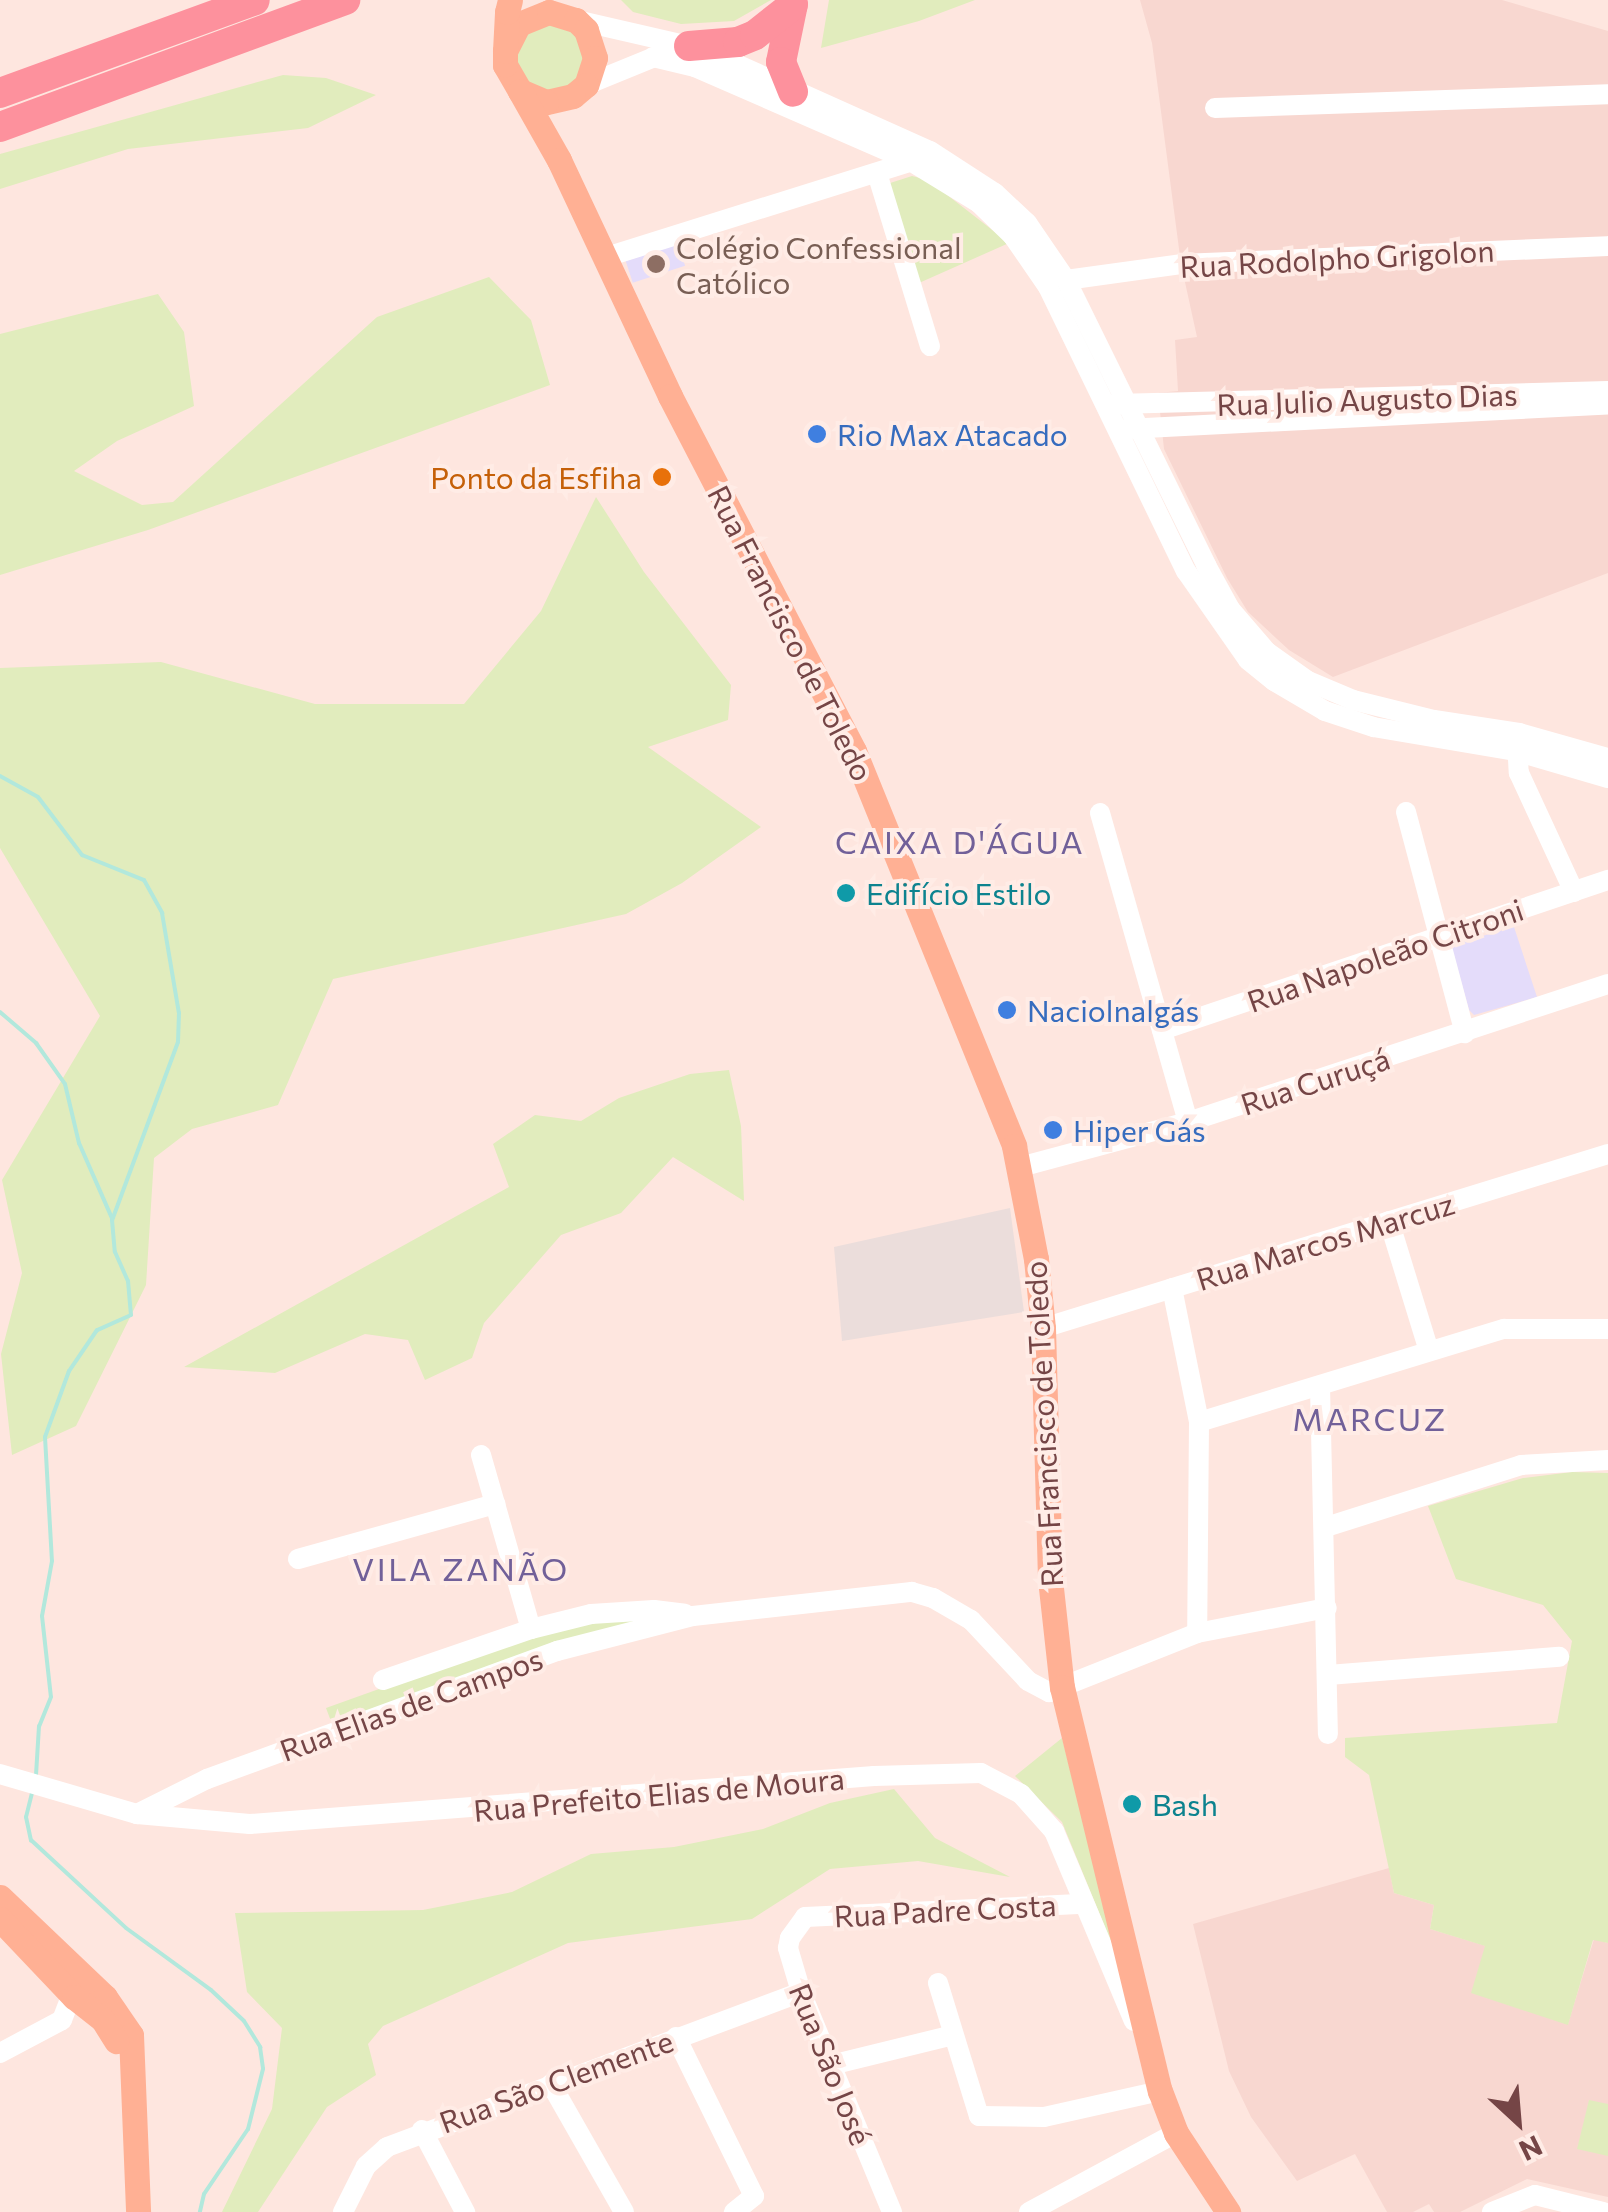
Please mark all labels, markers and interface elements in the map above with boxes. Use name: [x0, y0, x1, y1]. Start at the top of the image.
place label: Colégio Confessional Católico: [676, 229, 962, 300]
street label: Rua Rodolpho Grigolon: [1179, 232, 1495, 284]
marker: Colégio Confessional Católico: [645, 253, 667, 275]
street label: Rua Julio Augusto Dias: [1216, 376, 1518, 422]
place label: Rio Max Atacado: [837, 416, 1068, 452]
marker: Rio Max Atacado: [806, 423, 828, 445]
place label: Ponto da Esfiha: [430, 459, 642, 495]
marker: Ponto da Esfiha: [651, 466, 673, 488]
street label: Rua Francisco de Toledo: [701, 479, 881, 787]
district label: CAIXA D'ÁGUA: [835, 822, 1085, 860]
place label: Edifício Estilo: [866, 875, 1051, 911]
marker: Edifício Estilo: [835, 882, 857, 904]
street label: Rua Napoleão Citroni: [1242, 891, 1528, 1019]
place label: Naciolnalgás: [1027, 992, 1199, 1028]
marker: Naciolnalgás: [996, 999, 1018, 1021]
street label: Rua Curuçá: [1236, 1040, 1394, 1122]
place label: Hiper Gás: [1073, 1112, 1206, 1148]
marker: Hiper Gás: [1042, 1119, 1064, 1141]
street label: Rua Marcos Marcuz: [1192, 1185, 1458, 1297]
street label: Rua Francisco de Toledo: [1016, 1260, 1070, 1588]
district label: MARCUZ: [1292, 1399, 1448, 1437]
district label: VILA ZANÃO: [352, 1549, 570, 1587]
street label: Rua Elias de Campos: [275, 1640, 547, 1768]
street label: Rua Prefeito Elias de Moura: [472, 1760, 846, 1828]
place label: Bash: [1152, 1786, 1218, 1822]
marker: Bash: [1121, 1793, 1143, 1815]
street label: Rua Padre Costa: [833, 1886, 1057, 1934]
street label: Rua São José: [782, 1978, 880, 2150]
street label: Rua São Clemente: [434, 2022, 678, 2140]
north arrow: [1468, 2072, 1568, 2172]
text: N: [1514, 2129, 1548, 2169]

